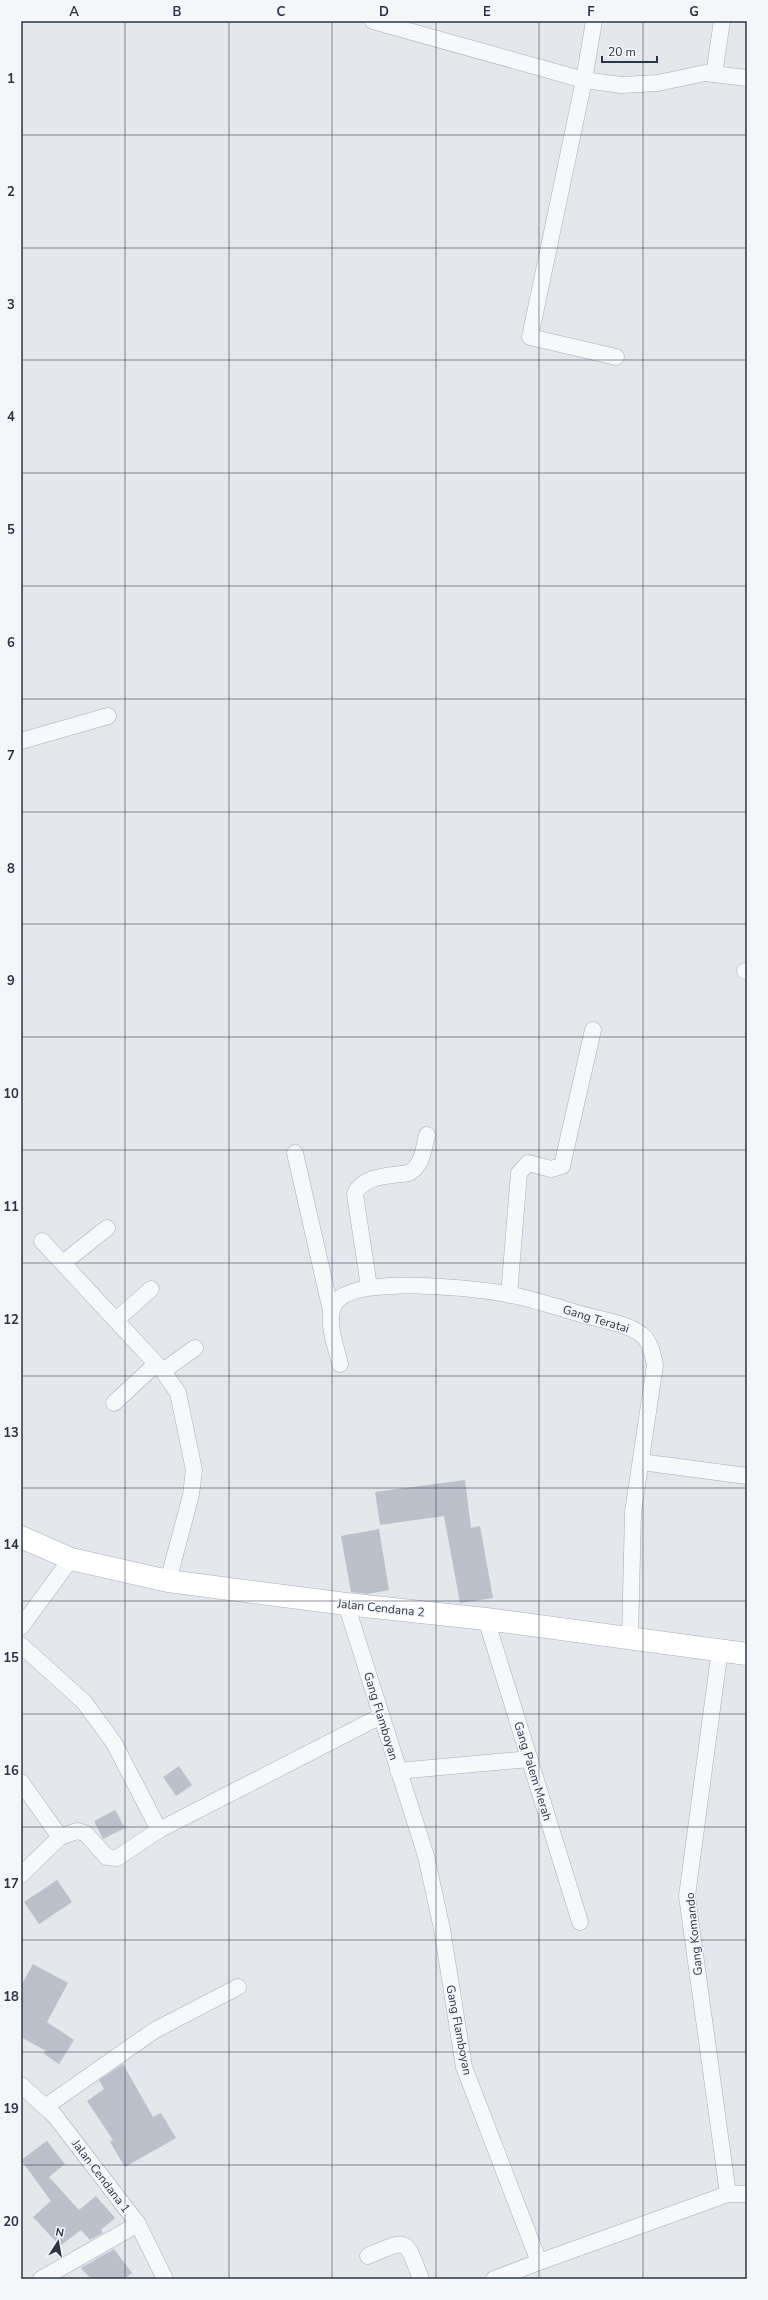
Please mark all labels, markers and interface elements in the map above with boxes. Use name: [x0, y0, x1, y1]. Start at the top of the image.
text: A: [69, 3, 79, 21]
text: B: [173, 3, 182, 21]
text: C: [277, 3, 286, 21]
text: D: [379, 3, 389, 21]
text: E: [483, 3, 491, 21]
text: F: [587, 3, 595, 21]
text: G: [689, 3, 699, 21]
scale bar: [602, 38, 657, 64]
text: 20 m: [608, 44, 636, 60]
text: 1: [7, 70, 15, 88]
text: 2: [7, 183, 15, 201]
text: 3: [7, 296, 15, 314]
text: 4: [7, 408, 15, 426]
text: 5: [7, 521, 15, 539]
text: 6: [7, 634, 15, 652]
text: 7: [7, 747, 15, 765]
text: 8: [7, 860, 15, 878]
text: 9: [7, 972, 15, 990]
text: 10: [3, 1085, 19, 1103]
text: 11: [3, 1198, 19, 1216]
street label: Gang Teratai: [561, 1301, 631, 1337]
text: 12: [3, 1311, 19, 1329]
text: 13: [3, 1424, 19, 1442]
text: 14: [3, 1536, 19, 1554]
street label: Jalan Cendana 2: [336, 1595, 425, 1621]
text: 15: [3, 1649, 19, 1667]
street label: Gang Flamboyan: [360, 1670, 402, 1762]
street label: Gang Palem Merah: [510, 1719, 556, 1823]
text: 16: [3, 1762, 19, 1780]
text: 17: [3, 1875, 19, 1893]
street label: Gang Komando: [682, 1891, 706, 1976]
street label: Gang Flamboyan: [442, 1984, 476, 2076]
text: 18: [3, 1988, 19, 2006]
text: 19: [3, 2100, 19, 2118]
street label: Jalan Cendana 1: [68, 2135, 134, 2216]
text: 20: [3, 2213, 19, 2231]
north arrow: [38, 2222, 78, 2262]
text: N: [54, 2225, 65, 2241]

